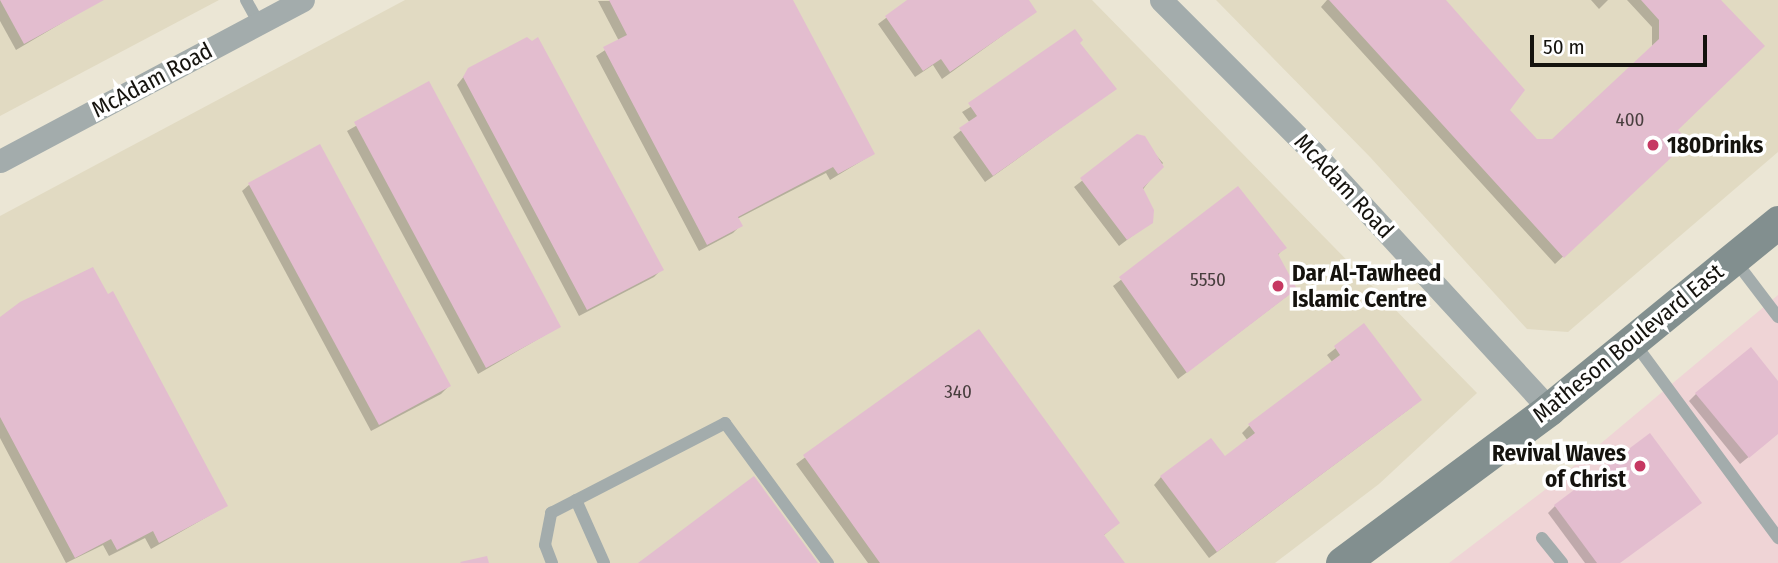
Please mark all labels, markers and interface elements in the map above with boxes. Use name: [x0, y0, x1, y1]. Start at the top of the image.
scale bar: [1533, 21, 1710, 65]
text: 50 m: [1543, 34, 1585, 60]
street label: McAdam Road: [87, 37, 217, 123]
house number: 400: [1616, 109, 1644, 131]
street label: McAdam Road: [1289, 128, 1399, 244]
place label: 180Drinks: [1667, 131, 1763, 159]
marker: 180Drinks: [1645, 137, 1661, 153]
street label: Matheson Boulevard East: [1527, 258, 1729, 428]
place label: Dar Al-Tawheed Islamic Centre: [1292, 259, 1441, 313]
house number: 5550: [1190, 269, 1226, 291]
marker: Dar Al-Tawheed Islamic Centre: [1270, 278, 1286, 294]
house number: 340: [944, 381, 972, 403]
place label: Revival Waves of Christ: [1492, 439, 1626, 493]
marker: Revival Waves of Christ: [1632, 458, 1648, 474]

